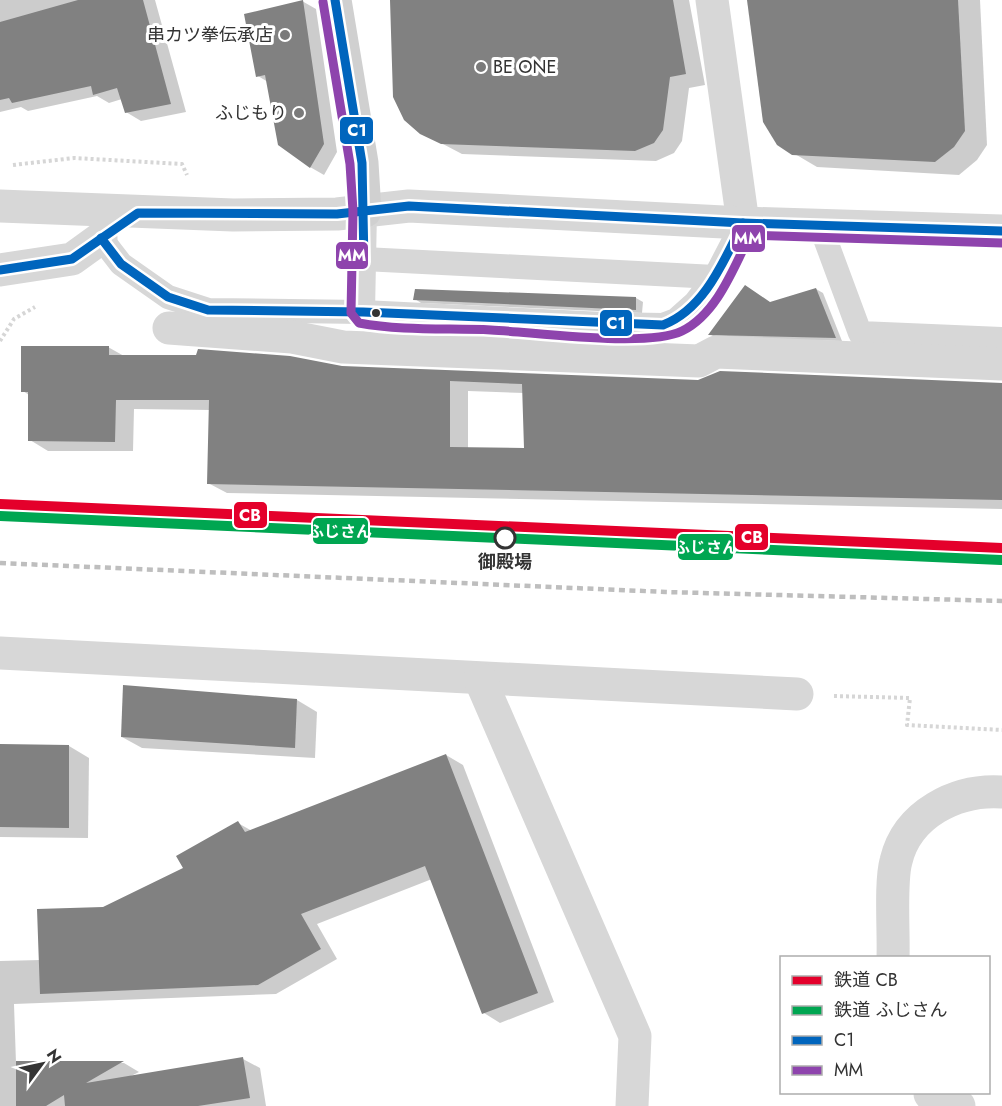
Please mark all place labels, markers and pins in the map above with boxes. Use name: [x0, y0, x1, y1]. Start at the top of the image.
place label: 串カツ拳伝承店: [147, 22, 273, 48]
marker: 串カツ拳伝承店: [278, 28, 292, 42]
place label: BE ONE: [493, 54, 556, 80]
marker: BE ONE: [474, 60, 488, 74]
place label: ふじもり: [215, 100, 287, 126]
marker: ふじもり: [292, 106, 306, 120]
unlabelled marker: [370, 307, 382, 319]
marker: 御殿場: [494, 527, 516, 549]
place label: 御殿場: [477, 549, 532, 575]

